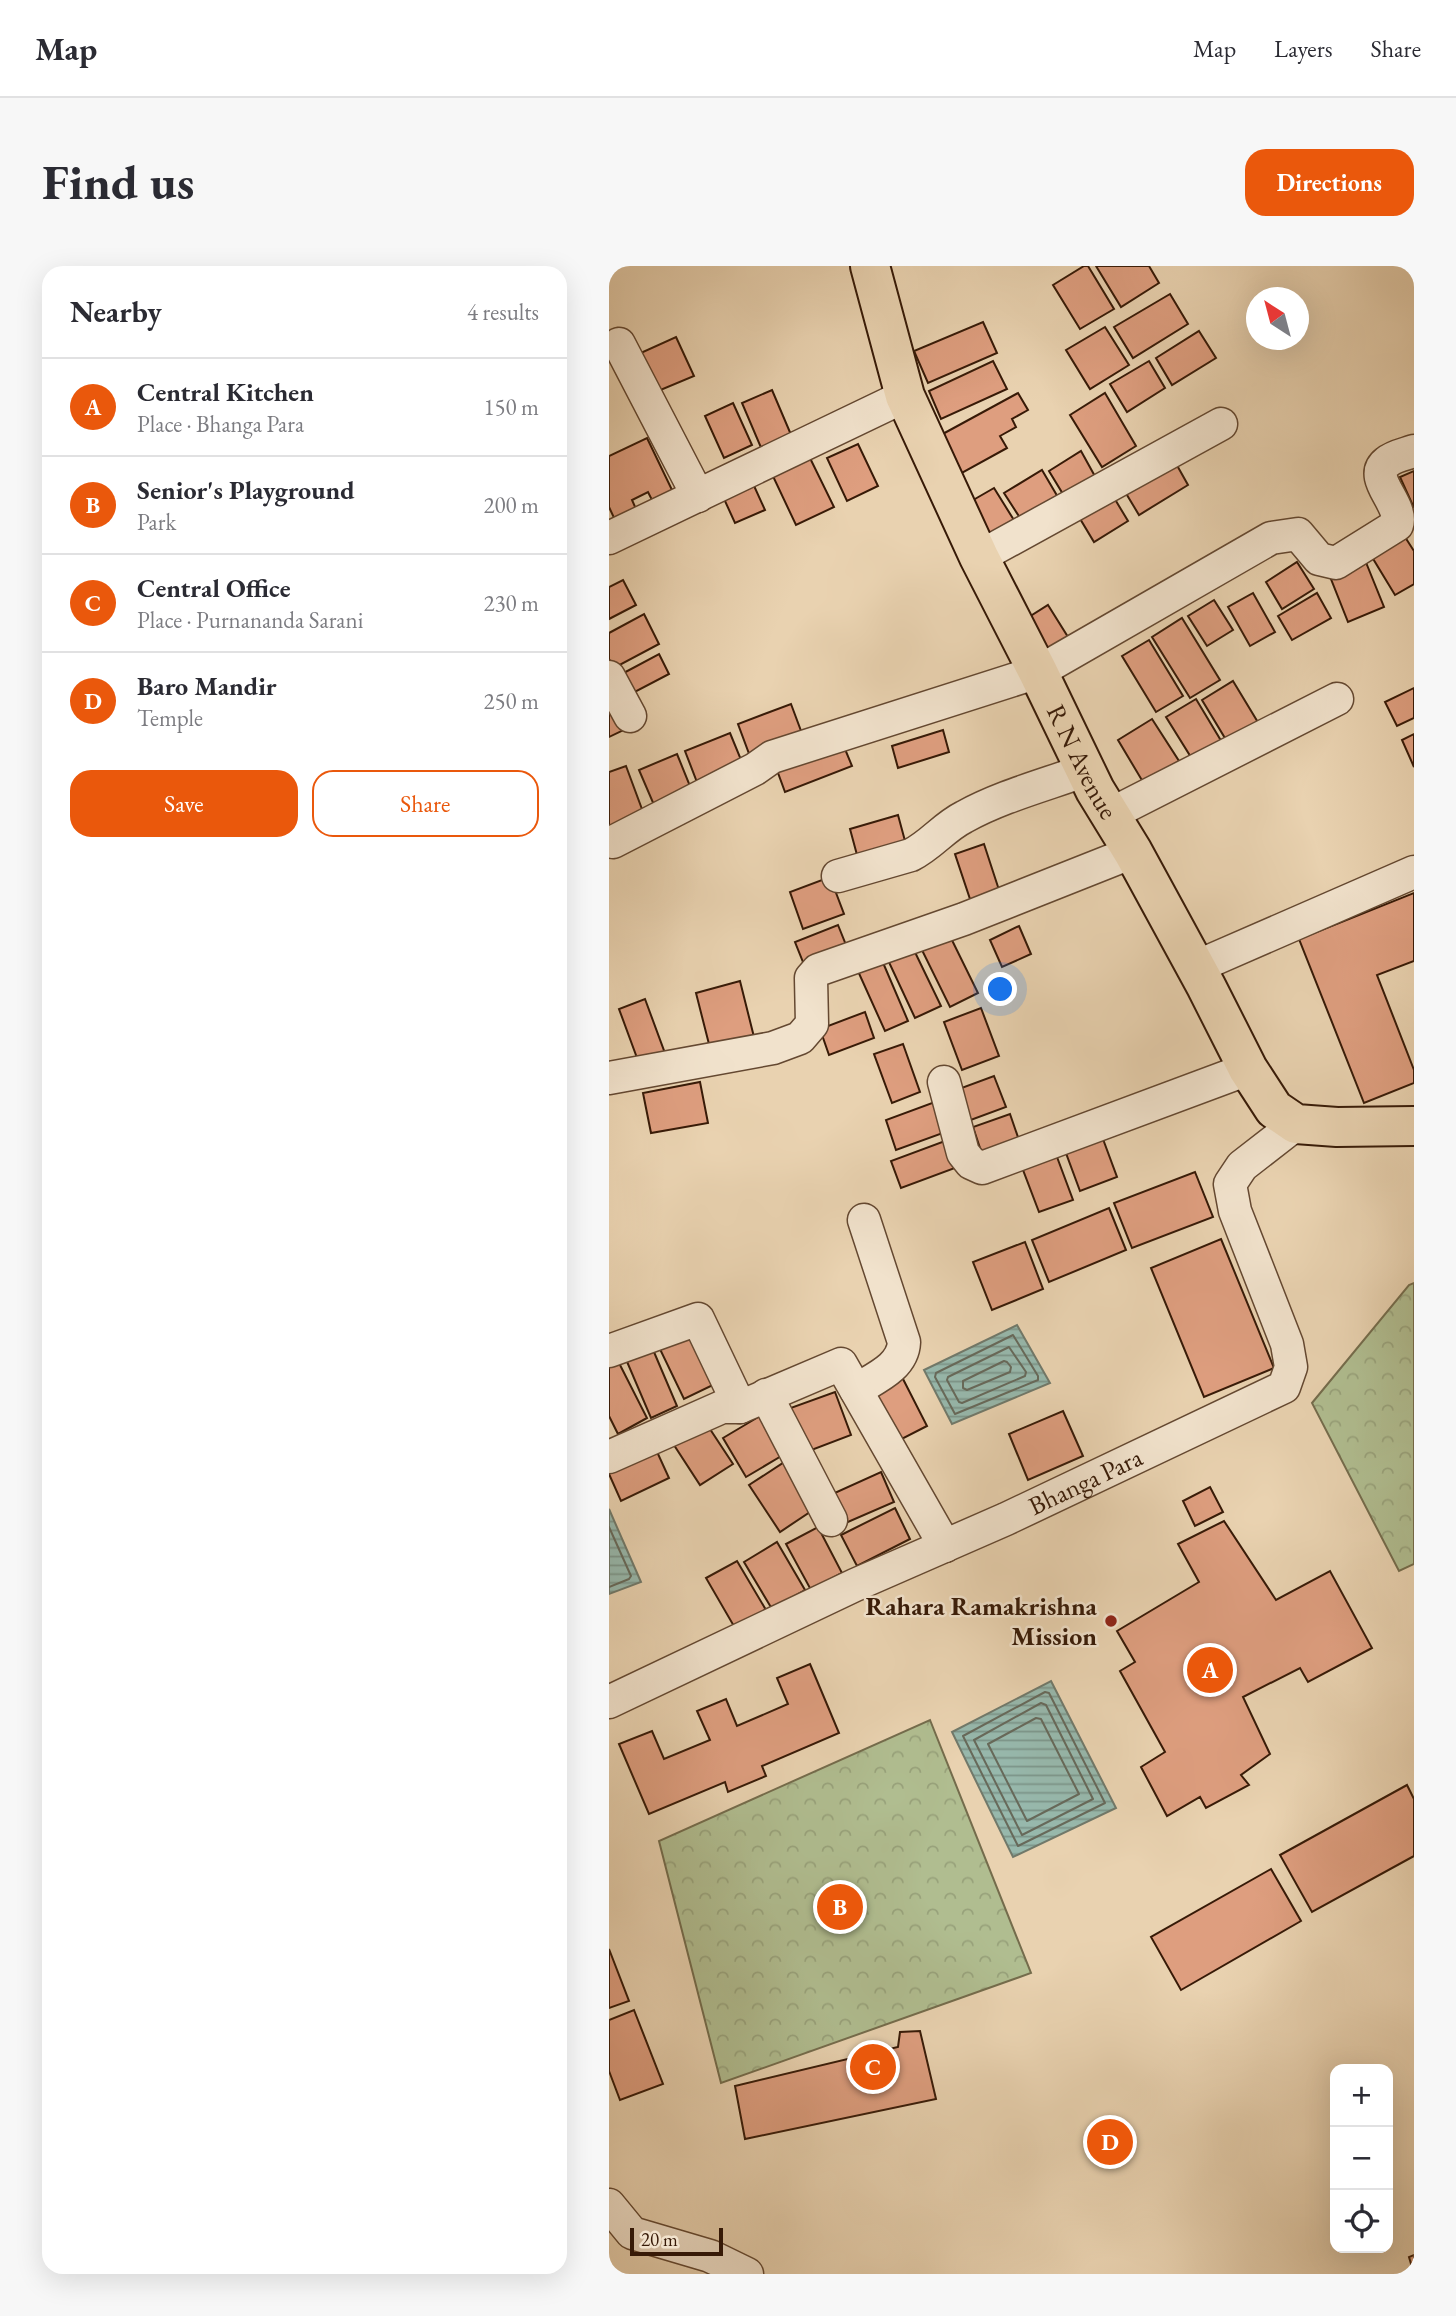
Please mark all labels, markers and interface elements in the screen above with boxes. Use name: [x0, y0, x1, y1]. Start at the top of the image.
text: Map: [35, 27, 97, 70]
text: Map: [1193, 33, 1236, 64]
text: Layers: [1274, 33, 1333, 64]
text: Share: [1371, 33, 1421, 64]
button: Directions: [1245, 149, 1414, 216]
text: Find us: [42, 150, 194, 214]
north arrow: [1246, 287, 1309, 350]
text: Nearby: [70, 292, 162, 331]
text: 4 results: [467, 297, 539, 327]
text: Central Kitchen: [137, 375, 314, 409]
text: A: [85, 392, 101, 422]
text: 150 m: [483, 392, 539, 422]
text: Place · Bhanga Para: [137, 409, 304, 439]
text: Senior's Playground: [137, 473, 355, 507]
text: B: [86, 490, 100, 520]
text: 200 m: [483, 490, 539, 520]
text: Park: [137, 507, 176, 537]
text: Central Office: [137, 571, 291, 605]
text: C: [85, 588, 101, 618]
text: 230 m: [483, 588, 539, 618]
text: Place · Purnananda Sarani: [137, 605, 363, 635]
text: Baro Mandir: [137, 669, 277, 703]
text: D: [84, 686, 102, 716]
text: 250 m: [483, 686, 539, 716]
street label: R N Avenue: [1039, 699, 1126, 825]
text: Temple: [137, 703, 203, 733]
button: Save: [70, 770, 298, 837]
button: Share: [312, 770, 539, 837]
your location: [983, 972, 1017, 1006]
street label: Bhanga Para: [1023, 1440, 1148, 1523]
place label: Rahara Ramakrishna Mission: [865, 1589, 1098, 1653]
marker: Rahara Ramakrishna Mission: [1103, 1613, 1119, 1629]
pin: A: [1187, 1644, 1233, 1696]
pin: B: [817, 1881, 863, 1933]
pin: C: [850, 2041, 896, 2093]
map controls: [1330, 2064, 1393, 2253]
button: +: [1330, 2064, 1393, 2127]
pin: D: [1087, 2116, 1133, 2168]
button: −: [1330, 2127, 1393, 2190]
button: locate: [1330, 2190, 1393, 2253]
scale bar: [630, 2225, 723, 2257]
text: 20 m: [641, 2227, 678, 2252]

